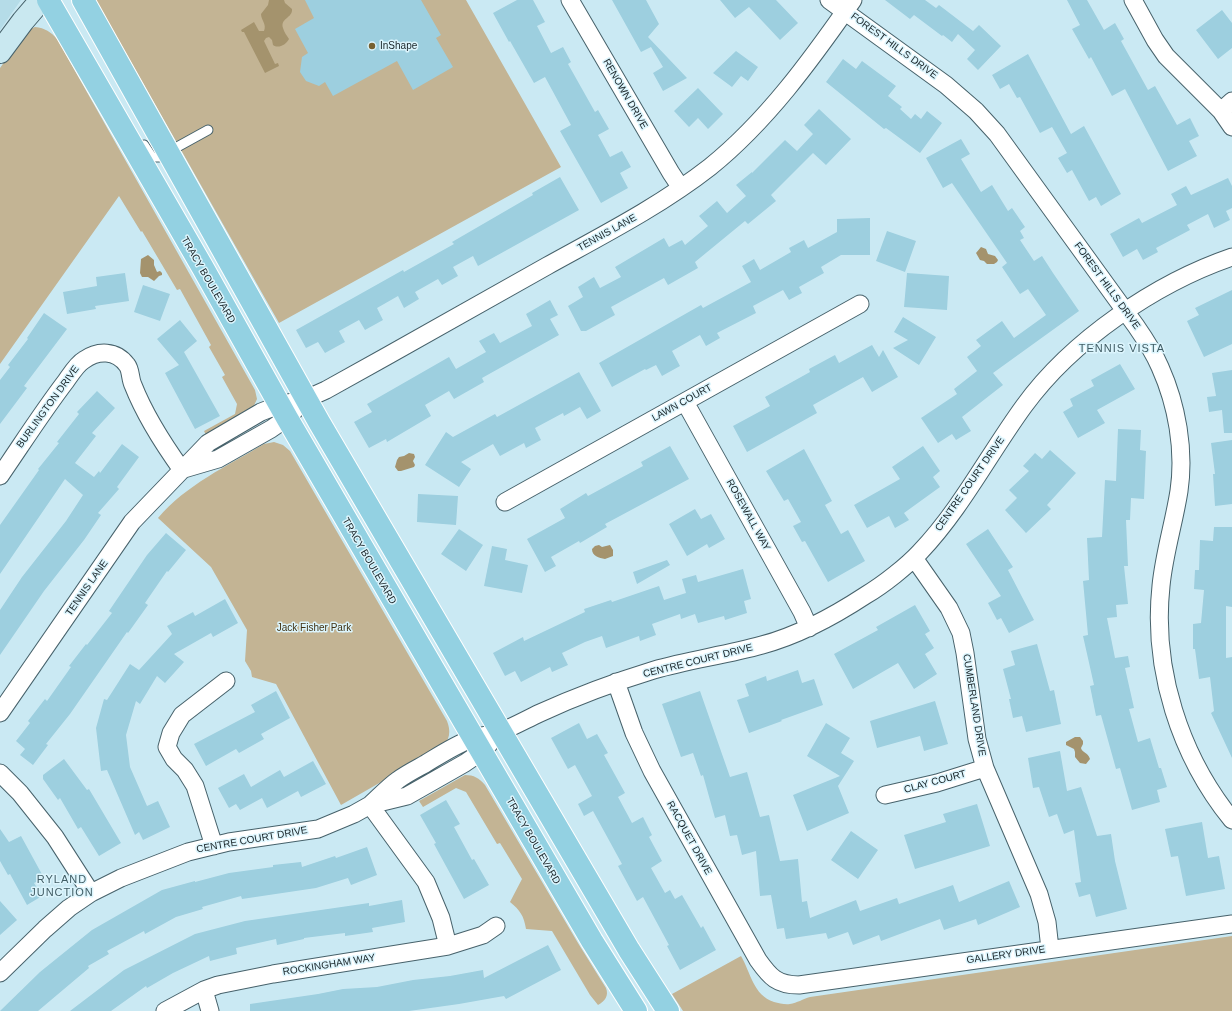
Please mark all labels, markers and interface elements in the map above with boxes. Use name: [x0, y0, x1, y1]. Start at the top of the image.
street label: FOREST HILLS DRIVE: [848, 10, 940, 82]
place label: InShape: [380, 40, 417, 52]
marker: InShape: [367, 41, 377, 51]
street label: RENOWN DRIVE: [600, 57, 650, 131]
street label: TENNIS LANE: [575, 212, 639, 254]
street label: TRACY BOULEVARD: [178, 235, 238, 325]
street label: FOREST HILLS DRIVE: [1071, 240, 1143, 332]
district label: TENNIS VISTA: [1079, 342, 1165, 356]
street label: BURLINGTON DRIVE: [14, 364, 82, 450]
street label: LAWN COURT: [650, 382, 714, 424]
street label: CENTRE COURT DRIVE: [933, 434, 1007, 534]
street label: ROSEWALL WAY: [723, 477, 773, 553]
street label: TRACY BOULEVARD: [339, 516, 399, 606]
street label: TENNIS LANE: [63, 558, 111, 618]
park label: Jack Fisher Park: [277, 622, 351, 634]
street label: CENTRE COURT DRIVE: [642, 642, 754, 680]
street label: CUMBERLAND DRIVE: [960, 653, 988, 757]
street label: CLAY COURT: [903, 768, 967, 796]
street label: TRACY BOULEVARD: [503, 796, 563, 886]
street label: RACQUET DRIVE: [664, 799, 714, 877]
street label: CENTRE COURT DRIVE: [196, 824, 308, 856]
district label: RYLAND JUNCTION: [30, 873, 94, 899]
street label: GALLERY DRIVE: [966, 944, 1046, 966]
street label: ROCKINGHAM WAY: [282, 952, 376, 978]

